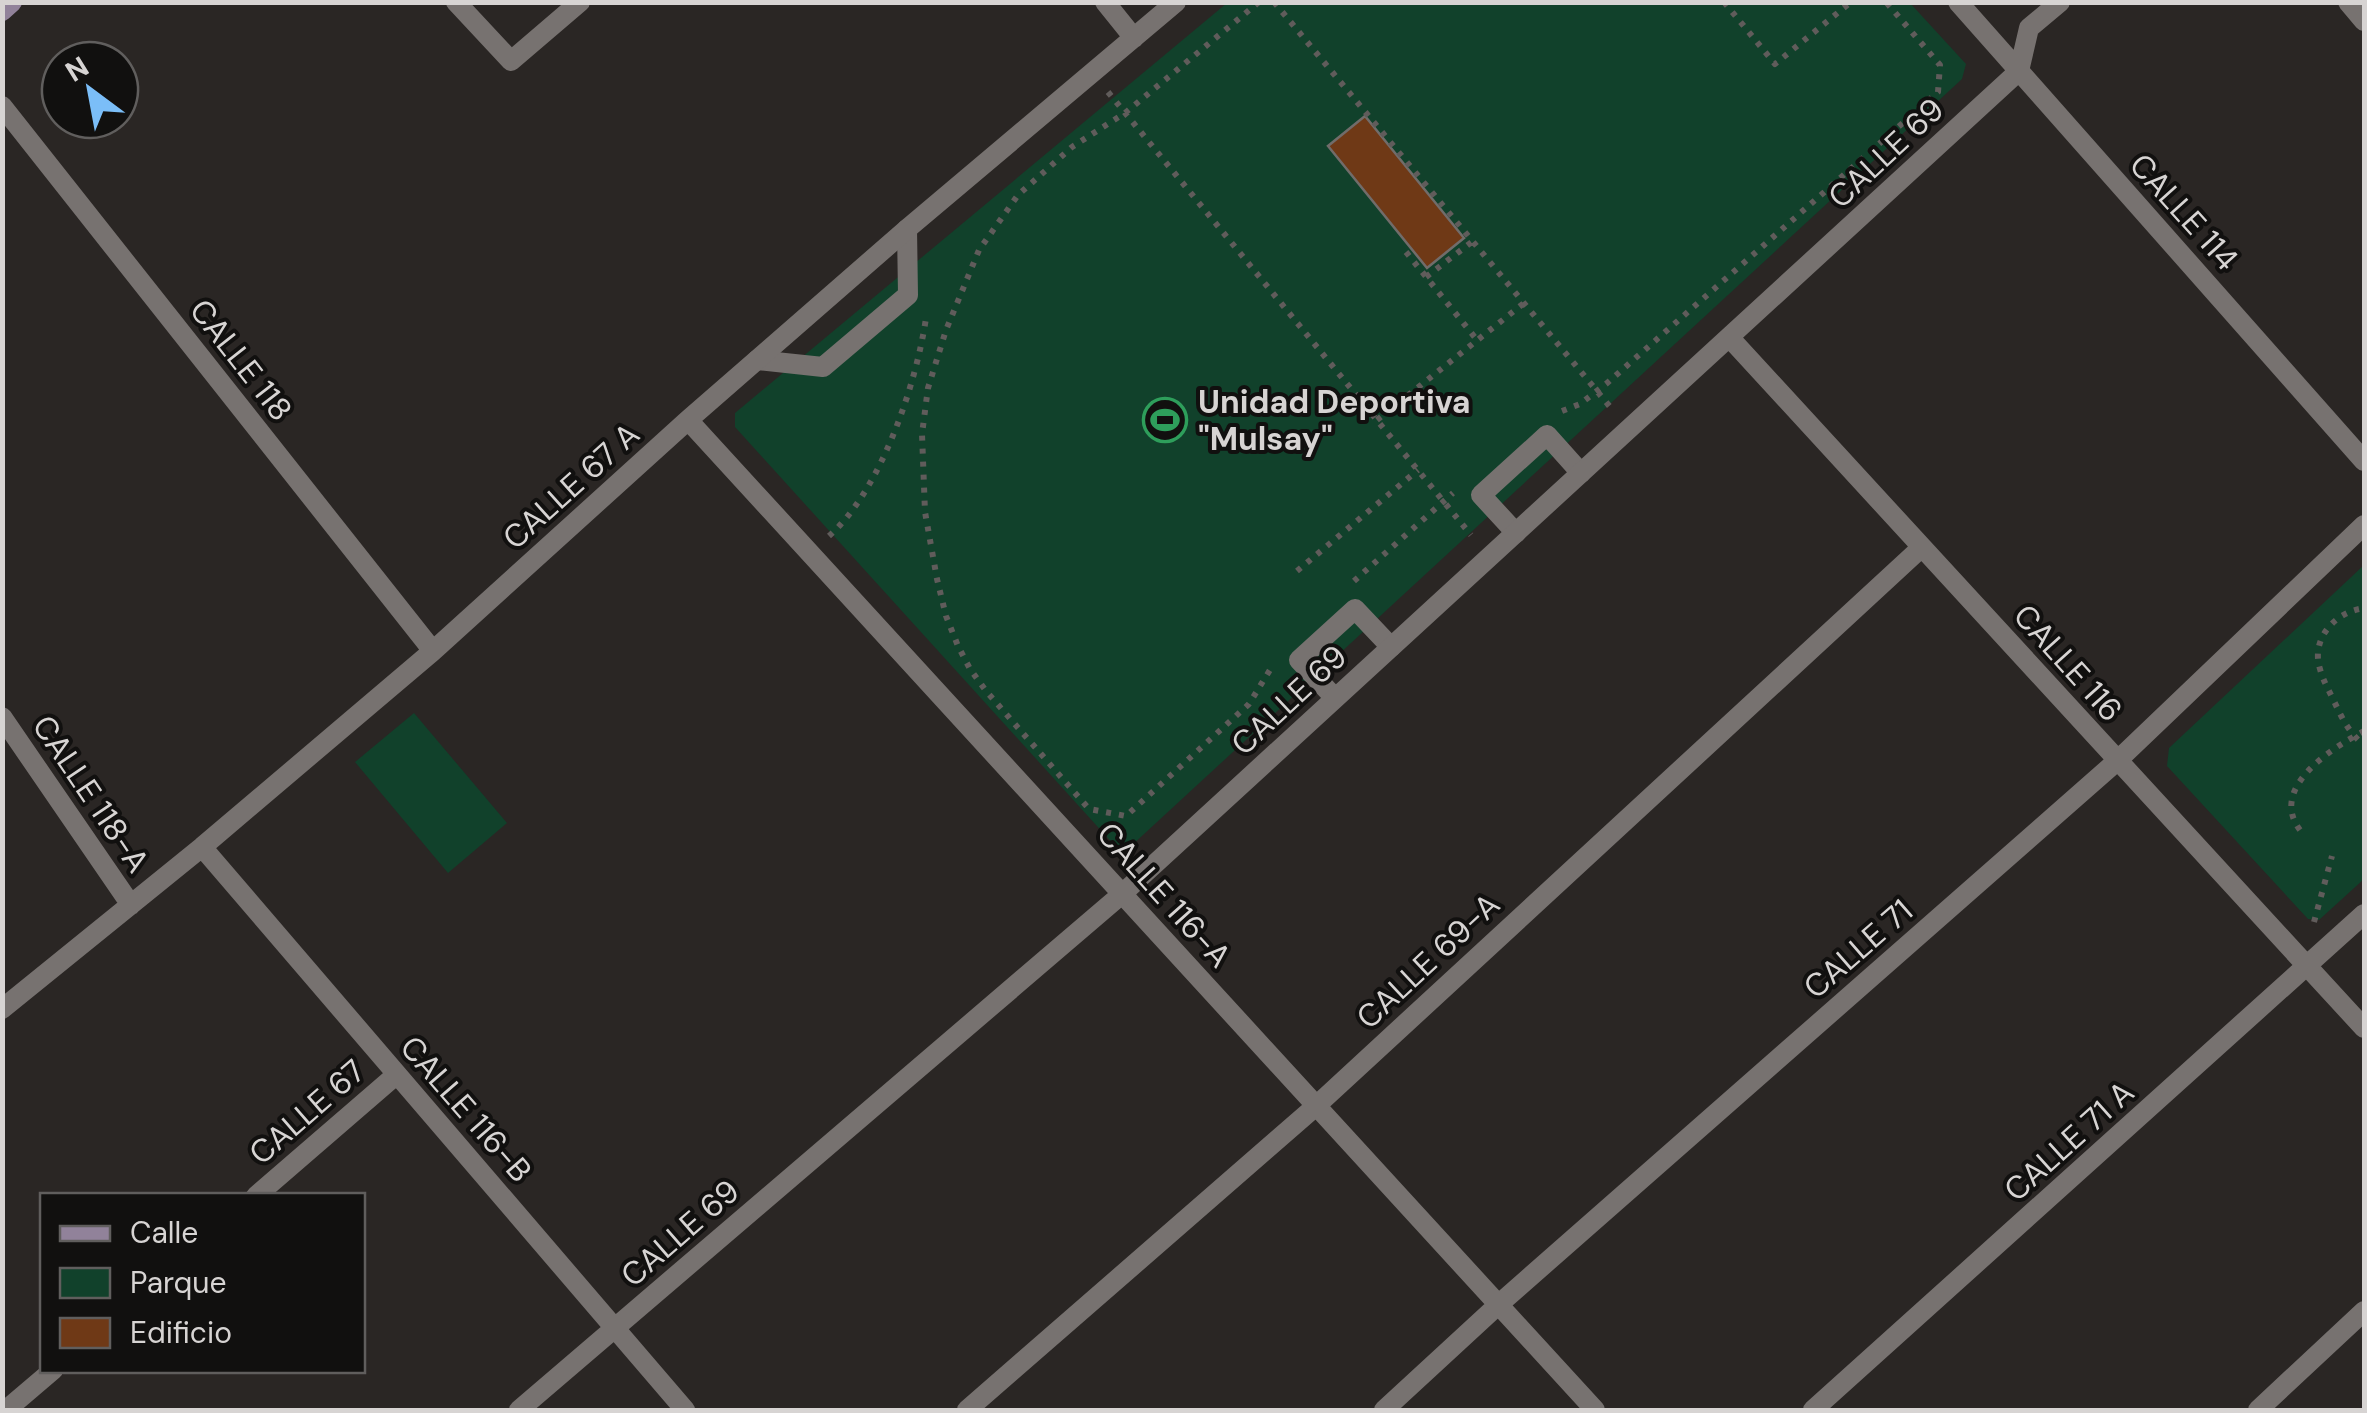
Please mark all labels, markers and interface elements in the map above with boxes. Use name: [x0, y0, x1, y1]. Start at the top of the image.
north arrow: [40, 40, 140, 140]
text: N: [59, 48, 95, 90]
street label: CALLE 69: [1819, 89, 1953, 217]
street label: CALLE 114: [2120, 145, 2248, 279]
street label: CALLE 118: [180, 291, 302, 429]
place label: Unidad Deportiva "Mulsay": [1198, 381, 1471, 460]
sports icon: Unidad Deportiva "Mulsay": [1142, 397, 1188, 443]
street label: CALLE 67 A: [494, 413, 648, 559]
street label: CALLE 116: [2004, 595, 2132, 731]
street label: CALLE 69: [1222, 636, 1356, 764]
street label: CALLE 118-A: [23, 707, 159, 881]
street label: CALLE 116-A: [1088, 813, 1240, 977]
street label: CALLE 69-A: [1347, 884, 1509, 1038]
street label: CALLE 71: [1795, 890, 1921, 1008]
street label: CALLE 116-B: [391, 1027, 541, 1191]
street label: CALLE 67: [240, 1050, 374, 1174]
street label: CALLE 71 A: [1995, 1072, 2143, 1210]
street label: CALLE 69: [612, 1170, 748, 1296]
legend: [40, 1193, 365, 1373]
text: Calle: [130, 1213, 198, 1252]
text: Parque: [130, 1263, 227, 1302]
text: Edificio: [130, 1313, 232, 1352]

